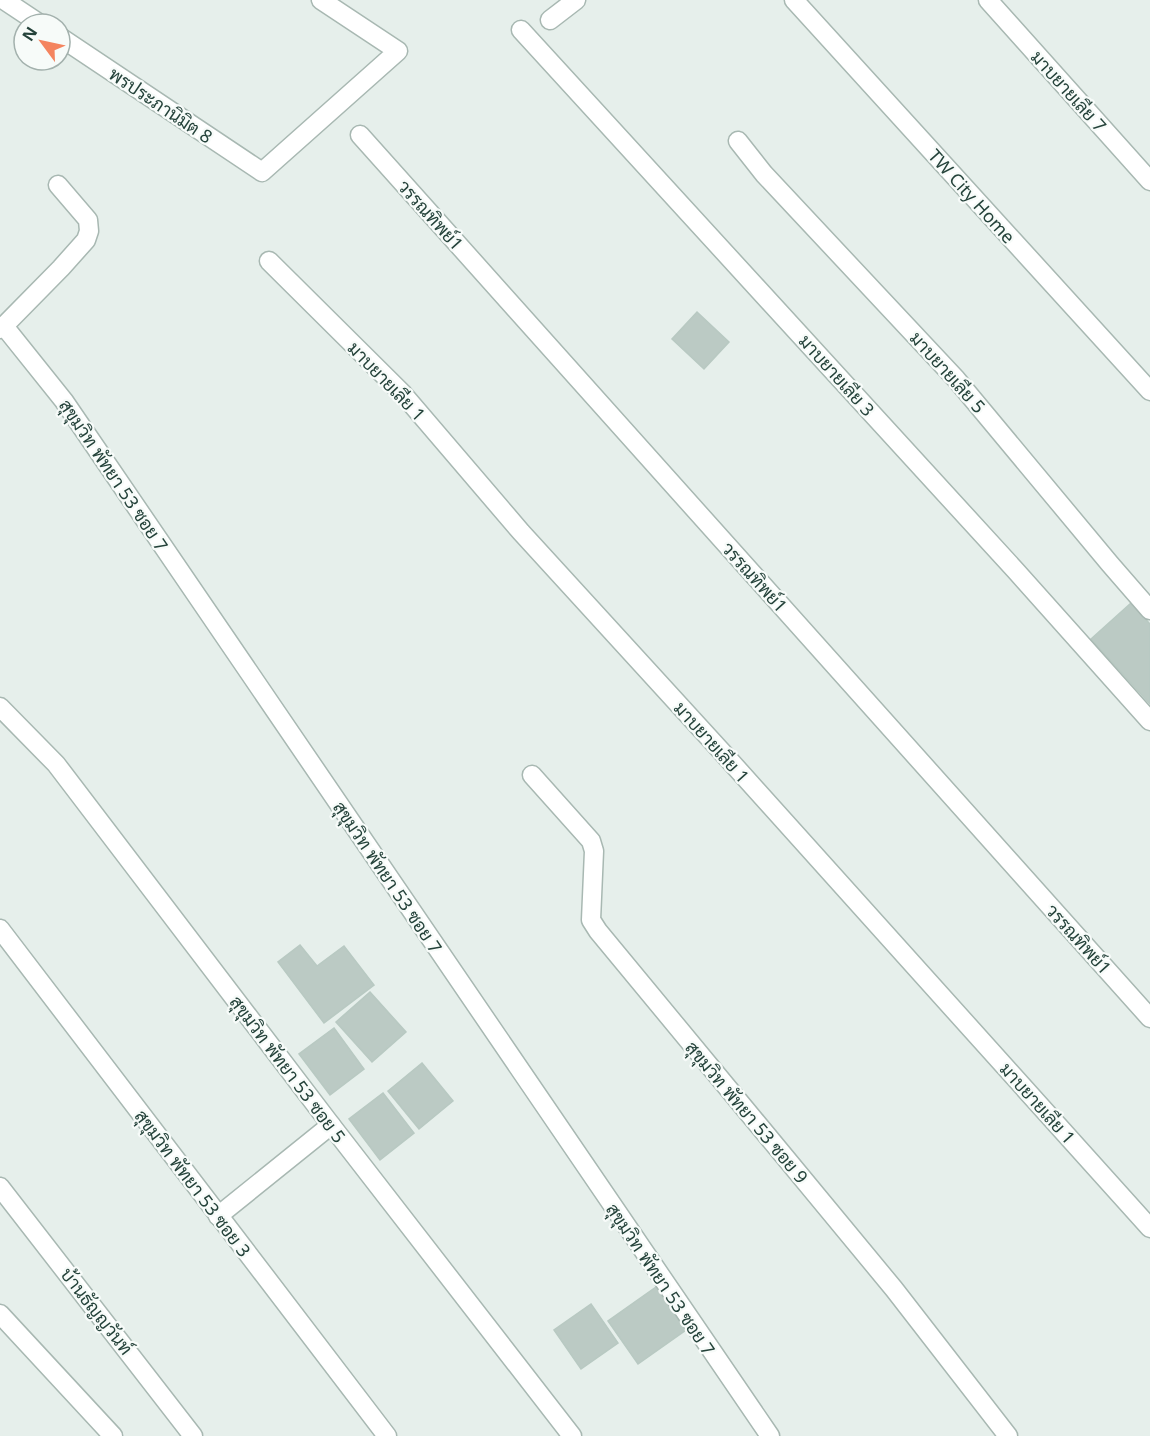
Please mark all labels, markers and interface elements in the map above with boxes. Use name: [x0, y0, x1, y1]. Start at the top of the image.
north arrow: [12, 12, 72, 72]
text: N: [17, 22, 42, 45]
street label: มาบยายเลีย 7: [1026, 45, 1112, 137]
street label: พรประภานิมิต 8: [105, 61, 217, 149]
street label: TW City Home: [923, 144, 1021, 248]
street label: วรรณทิพย์1: [393, 175, 469, 255]
street label: มาบยายเลีย 5: [905, 326, 991, 418]
street label: มาบยายเลีย 3: [794, 329, 880, 421]
street label: มาบยายเลีย 1: [343, 336, 431, 426]
street label: สุขุมวิท พัทยา 53 ซอย 7: [53, 394, 174, 556]
street label: วรรณทิพย์1: [717, 537, 793, 617]
street label: มาบยายเลีย 1: [669, 696, 755, 788]
street label: สุขุมวิท พัทยา 53 ซอย 7: [327, 796, 448, 958]
street label: วรรณทิพย์1: [1041, 899, 1117, 979]
street label: สุขุมวิท พัทยา 53 ซอย 5: [224, 990, 351, 1148]
street label: สุขุมวิท พัทยา 53 ซอย 9: [680, 1036, 814, 1189]
street label: มาบยายเลีย 1: [995, 1057, 1081, 1149]
street label: สุขุมวิท พัทยา 53 ซอย 3: [129, 1104, 256, 1262]
street label: สุขุมวิท พัทยา 53 ซอย 7: [600, 1198, 721, 1360]
street label: บ้านธัญญวันท์: [56, 1263, 138, 1359]

